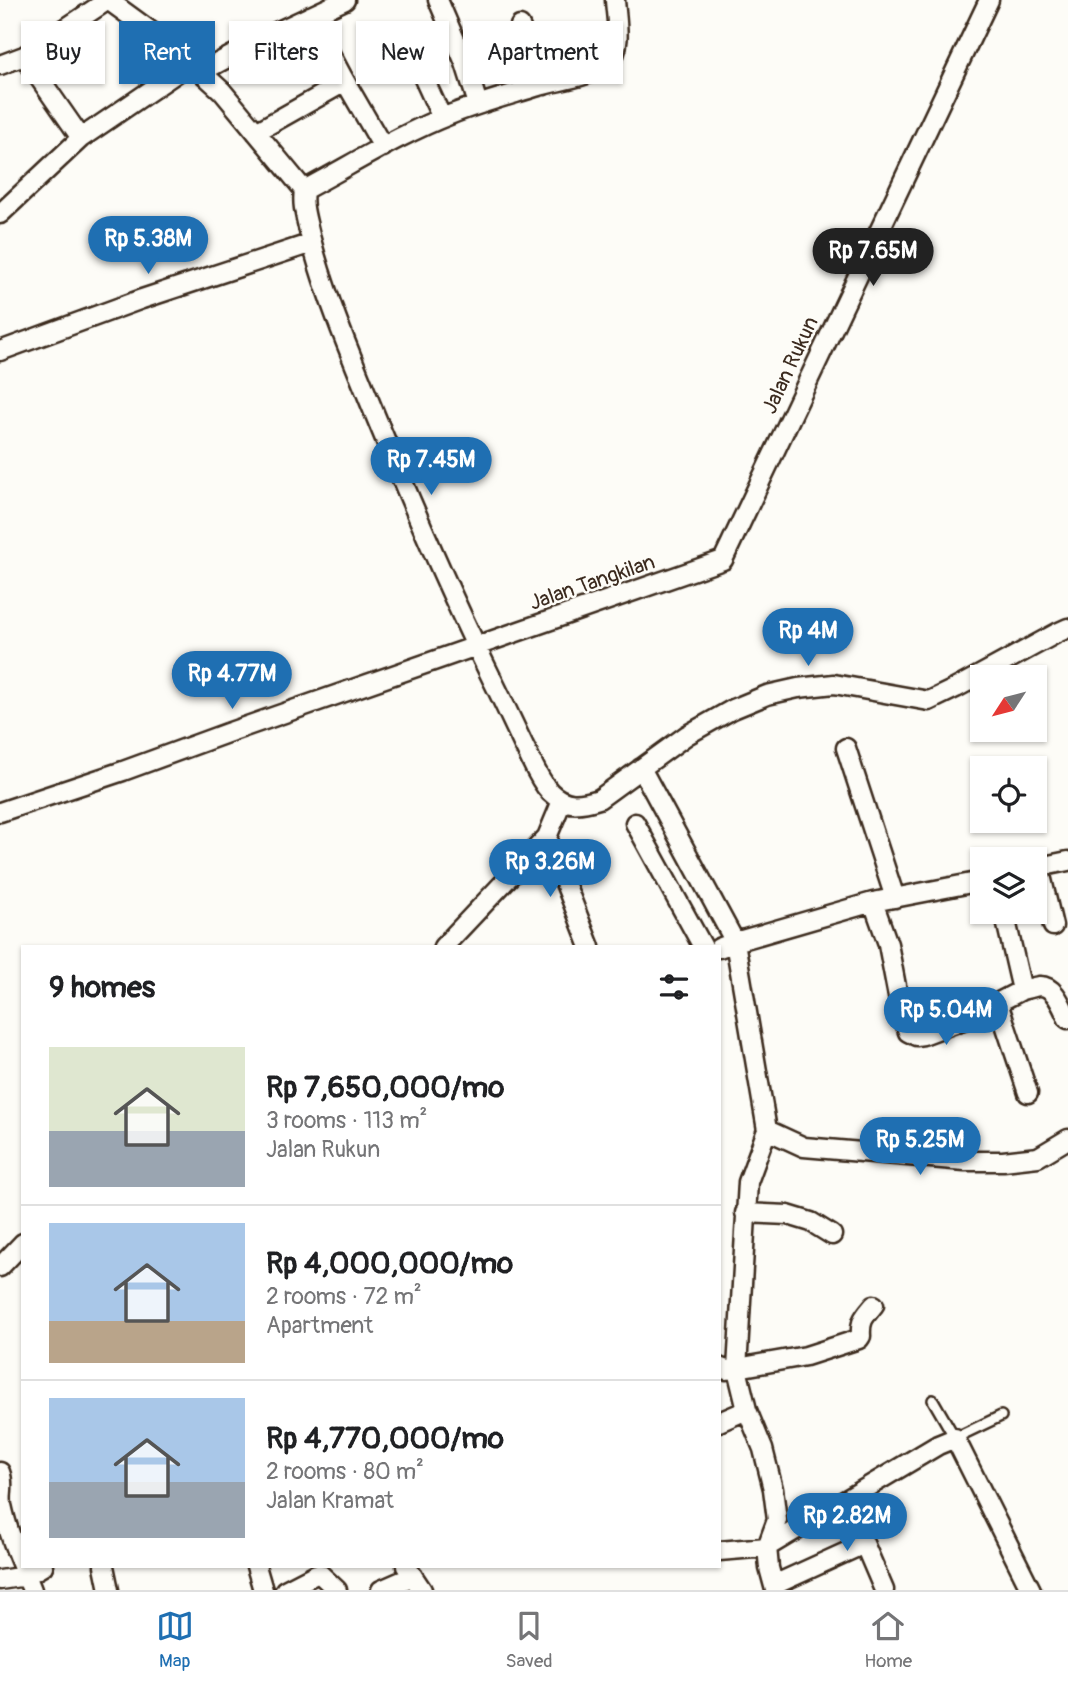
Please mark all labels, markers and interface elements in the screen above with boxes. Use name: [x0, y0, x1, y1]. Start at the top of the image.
chip: Buy: [21, 21, 105, 84]
chip: Rent: [119, 21, 215, 84]
chip: Filters: [229, 21, 342, 84]
chip: New: [356, 21, 449, 84]
chip: Apartment: [463, 21, 623, 84]
pin: Rp 5.38M: [76, 216, 220, 276]
text: Rp 5.38M: [104, 224, 192, 253]
pin: Rp 7.65M: [801, 229, 945, 288]
text: Rp 7.65M: [829, 236, 917, 265]
street label: Jalan Rukun: [756, 312, 825, 418]
pin: Rp 7.45M: [359, 438, 503, 497]
text: Rp 7.45M: [387, 445, 475, 474]
street label: Jalan Tangkilan: [526, 548, 658, 617]
pin: Rp 4M: [759, 608, 857, 668]
text: Rp 4M: [778, 616, 838, 645]
pin: Rp 4.77M: [160, 652, 304, 711]
text: Rp 4.77M: [188, 659, 276, 688]
north arrow: [970, 665, 1046, 742]
map controls: [970, 665, 1047, 924]
button: locate: [970, 756, 1047, 833]
pin: Rp 3.26M: [478, 839, 622, 899]
text: Rp 3.26M: [505, 847, 595, 876]
button: layers: [970, 847, 1047, 924]
icon: filters: [655, 968, 693, 1006]
text: 9 homes: [49, 969, 155, 1006]
pin: Rp 5.04M: [874, 988, 1018, 1047]
text: Rp 5.04M: [900, 995, 992, 1024]
text: Rp 7,650,000/mo: [266, 1069, 504, 1106]
icon: home: [105, 1075, 189, 1159]
text: 3 rooms · 113 m²: [266, 1106, 427, 1135]
pin: Rp 5.25M: [848, 1118, 992, 1177]
text: Rp 5.25M: [876, 1125, 964, 1154]
text: Jalan Rukun: [266, 1135, 380, 1164]
text: Rp 4,000,000/mo: [266, 1245, 513, 1282]
icon: home: [105, 1251, 189, 1335]
text: 2 rooms · 72 m²: [266, 1282, 422, 1311]
text: Apartment: [266, 1311, 373, 1340]
text: Rp 4,770,000/mo: [266, 1420, 504, 1457]
icon: home: [105, 1426, 189, 1510]
text: 2 rooms · 80 m²: [266, 1457, 424, 1486]
text: Jalan Kramat: [266, 1486, 394, 1515]
pin: Rp 2.82M: [775, 1494, 919, 1553]
text: Rp 2.82M: [803, 1501, 891, 1530]
tab: Map: [156, 1607, 194, 1673]
tab: Saved: [505, 1607, 553, 1673]
tab: Home: [864, 1607, 912, 1673]

